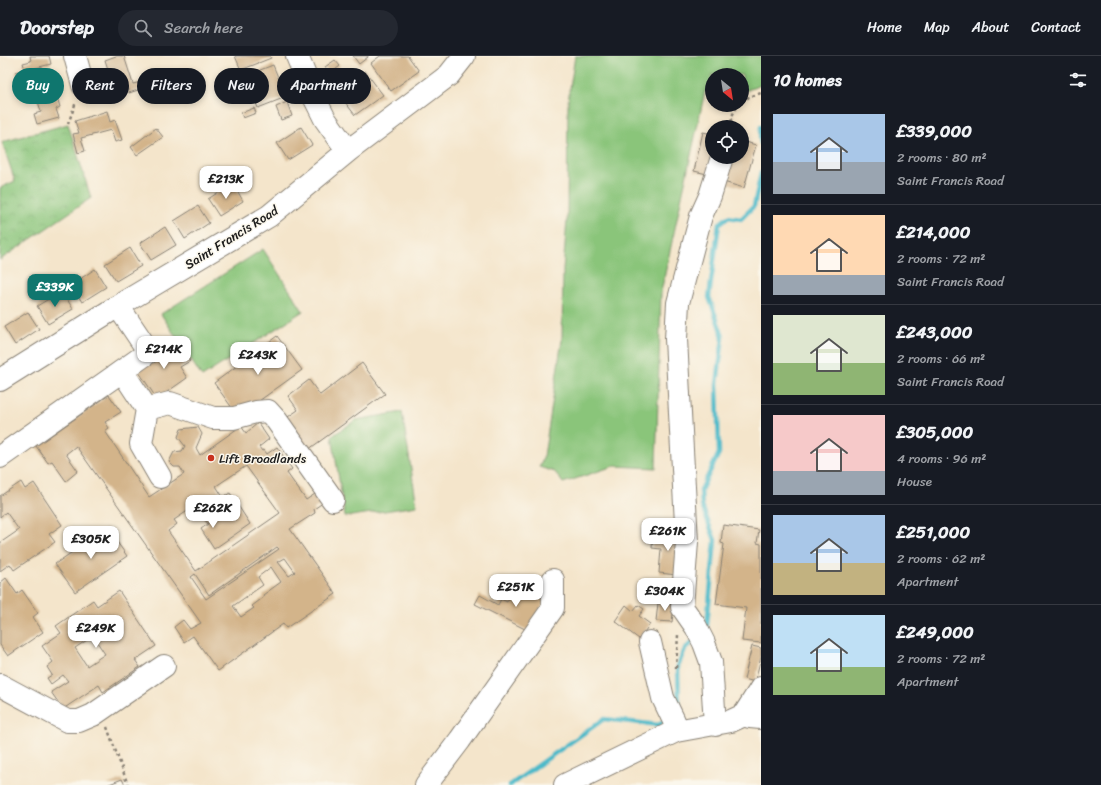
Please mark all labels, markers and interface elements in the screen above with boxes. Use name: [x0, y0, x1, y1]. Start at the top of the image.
search box: [118, 10, 398, 46]
text: Doorstep: [20, 11, 94, 44]
text: Search here: [164, 15, 243, 41]
text: Home: [867, 15, 902, 40]
text: Map: [924, 15, 950, 40]
text: About: [972, 15, 1009, 40]
text: Contact: [1031, 15, 1081, 40]
icon: search: [132, 17, 154, 39]
text: 10 homes: [773, 65, 842, 95]
chip: Buy: [12, 68, 64, 104]
chip: Rent: [72, 68, 129, 104]
chip: Filters: [137, 68, 206, 104]
chip: New: [214, 68, 269, 104]
chip: Apartment: [277, 68, 371, 104]
north arrow: [705, 68, 749, 112]
map controls: [705, 68, 749, 164]
icon: filters: [1067, 69, 1089, 91]
text: £339,000: [897, 116, 972, 146]
button: locate: [705, 120, 749, 164]
icon: home: [805, 130, 853, 178]
text: 2 rooms · 80 m²: [897, 146, 987, 169]
pin: £213K: [198, 166, 254, 200]
text: £213K: [208, 167, 244, 190]
text: Saint Francis Road: [897, 169, 1004, 192]
street label: Saint Francis Road: [180, 199, 284, 276]
text: £214,000: [897, 217, 971, 247]
icon: home: [805, 231, 853, 279]
text: 2 rooms · 72 m²: [897, 247, 985, 270]
text: Saint Francis Road: [897, 270, 1004, 293]
pin: £339K: [27, 274, 83, 308]
text: £339K: [36, 275, 74, 298]
text: £243,000: [897, 317, 973, 347]
icon: home: [805, 331, 853, 379]
pin: £214K: [136, 336, 192, 370]
text: £214K: [146, 337, 182, 360]
pin: £243K: [230, 342, 286, 376]
text: £243K: [239, 343, 277, 366]
text: 2 rooms · 66 m²: [897, 347, 985, 370]
text: Saint Francis Road: [897, 370, 1004, 393]
text: £305,000: [897, 417, 973, 447]
icon: home: [805, 431, 853, 479]
place label: Lift Broadlands: [219, 447, 307, 470]
text: 4 rooms · 96 m²: [897, 447, 986, 470]
marker: Lift Broadlands: [206, 453, 216, 463]
text: House: [897, 470, 932, 493]
pin: £262K: [185, 495, 241, 529]
text: £262K: [194, 496, 232, 519]
text: £251,000: [897, 517, 970, 547]
pin: £261K: [640, 518, 696, 552]
text: £261K: [650, 519, 686, 542]
pin: £305K: [63, 526, 119, 560]
text: £305K: [72, 527, 110, 550]
icon: home: [805, 531, 853, 579]
text: 2 rooms · 62 m²: [897, 547, 985, 570]
text: Apartment: [897, 570, 958, 593]
pin: £251K: [488, 574, 544, 608]
text: £251K: [498, 575, 534, 598]
pin: £304K: [637, 578, 693, 612]
text: £304K: [646, 579, 684, 602]
pin: £249K: [68, 615, 124, 649]
text: £249K: [77, 616, 115, 639]
text: £249,000: [897, 617, 974, 647]
icon: home: [805, 631, 853, 679]
text: 2 rooms · 72 m²: [897, 647, 985, 670]
text: Apartment: [897, 670, 958, 693]

